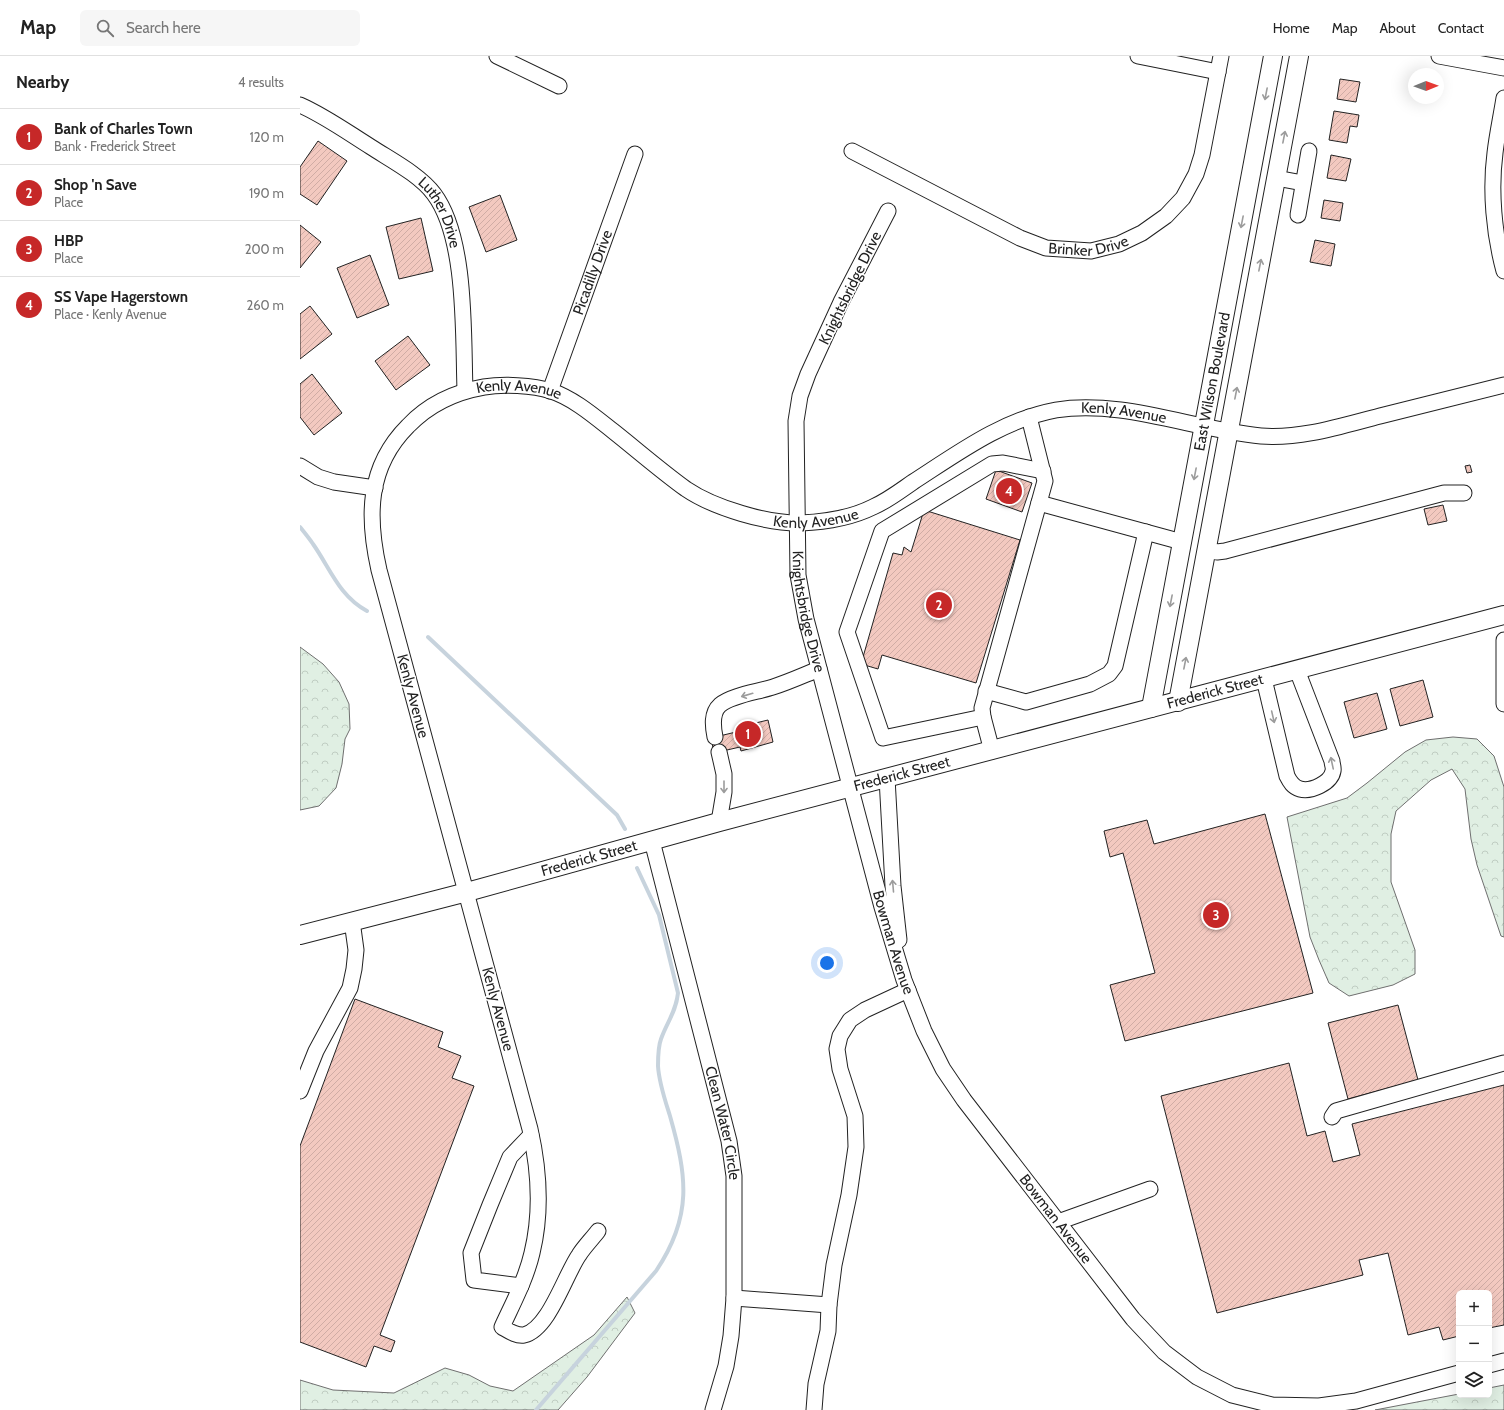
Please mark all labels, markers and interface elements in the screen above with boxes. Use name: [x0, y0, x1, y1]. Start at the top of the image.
search box: [80, 10, 360, 46]
text: Map: [20, 16, 56, 39]
icon: search: [94, 17, 116, 39]
text: Search here: [126, 19, 201, 37]
text: Home: [1273, 19, 1310, 37]
text: Map: [1332, 19, 1357, 37]
text: About: [1379, 19, 1416, 37]
text: Contact: [1438, 19, 1484, 37]
north arrow: [1408, 68, 1444, 104]
text: Nearby: [16, 72, 69, 92]
text: 4 results: [238, 74, 284, 90]
one-way arrow: [1262, 87, 1270, 100]
text: Bank of Charles Town: [54, 120, 193, 138]
text: 1: [27, 129, 31, 145]
text: 120 m: [250, 129, 284, 145]
one-way arrow: [1280, 131, 1288, 144]
text: Bank · Frederick Street: [54, 138, 176, 154]
street label: Luther Drive: [414, 173, 464, 250]
text: Shop 'n Save: [54, 176, 137, 194]
text: 2: [26, 185, 32, 201]
text: 190 m: [249, 185, 284, 201]
text: Place: [54, 194, 83, 210]
one-way arrow: [1238, 215, 1246, 228]
street label: Picadilly Drive: [569, 227, 616, 317]
street label: Knightsbridge Drive: [815, 228, 885, 347]
text: HBP: [54, 232, 83, 250]
street label: Brinker Drive: [1048, 232, 1132, 260]
text: 3: [25, 241, 33, 257]
text: 200 m: [245, 241, 284, 257]
text: Place: [54, 250, 83, 266]
one-way arrow: [1256, 259, 1264, 272]
text: SS Vape Hagerstown: [54, 288, 188, 306]
text: 4: [25, 297, 33, 313]
text: 260 m: [246, 297, 284, 313]
text: Place · Kenly Avenue: [54, 306, 167, 322]
street label: East Wilson Boulevard: [1190, 311, 1234, 453]
street label: Kenly Avenue: [475, 376, 565, 403]
one-way arrow: [1232, 387, 1240, 400]
street label: Kenly Avenue: [1081, 399, 1168, 427]
one-way arrow: [1190, 467, 1198, 480]
pin: 4: [996, 476, 1022, 506]
street label: Kenly Avenue: [772, 505, 861, 532]
street label: Knightsbridge Drive: [789, 551, 829, 675]
pin: 2: [926, 590, 952, 620]
one-way arrow: [1166, 595, 1174, 608]
street label: Kenly Avenue: [393, 652, 433, 740]
one-way arrow: [1181, 657, 1189, 670]
street label: Frederick Street: [1165, 670, 1265, 713]
one-way arrow: [741, 691, 754, 699]
one-way arrow: [1269, 710, 1277, 723]
pin: 1: [735, 719, 761, 749]
street label: Frederick Street: [852, 752, 952, 795]
one-way arrow: [1327, 756, 1335, 769]
one-way arrow: [720, 780, 728, 793]
street label: Frederick Street: [539, 836, 639, 880]
one-way arrow: [889, 880, 896, 893]
street label: Bowman Avenue: [869, 888, 918, 997]
pin: 3: [1203, 900, 1229, 930]
your location: [817, 953, 837, 973]
street label: Kenly Avenue: [478, 965, 518, 1053]
street label: Clean Water Circle: [701, 1064, 743, 1180]
street label: Bowman Avenue: [1016, 1171, 1096, 1267]
map controls: [1456, 1290, 1492, 1398]
button: +: [1456, 1290, 1492, 1326]
button: −: [1456, 1326, 1492, 1362]
button: layers: [1456, 1362, 1492, 1398]

